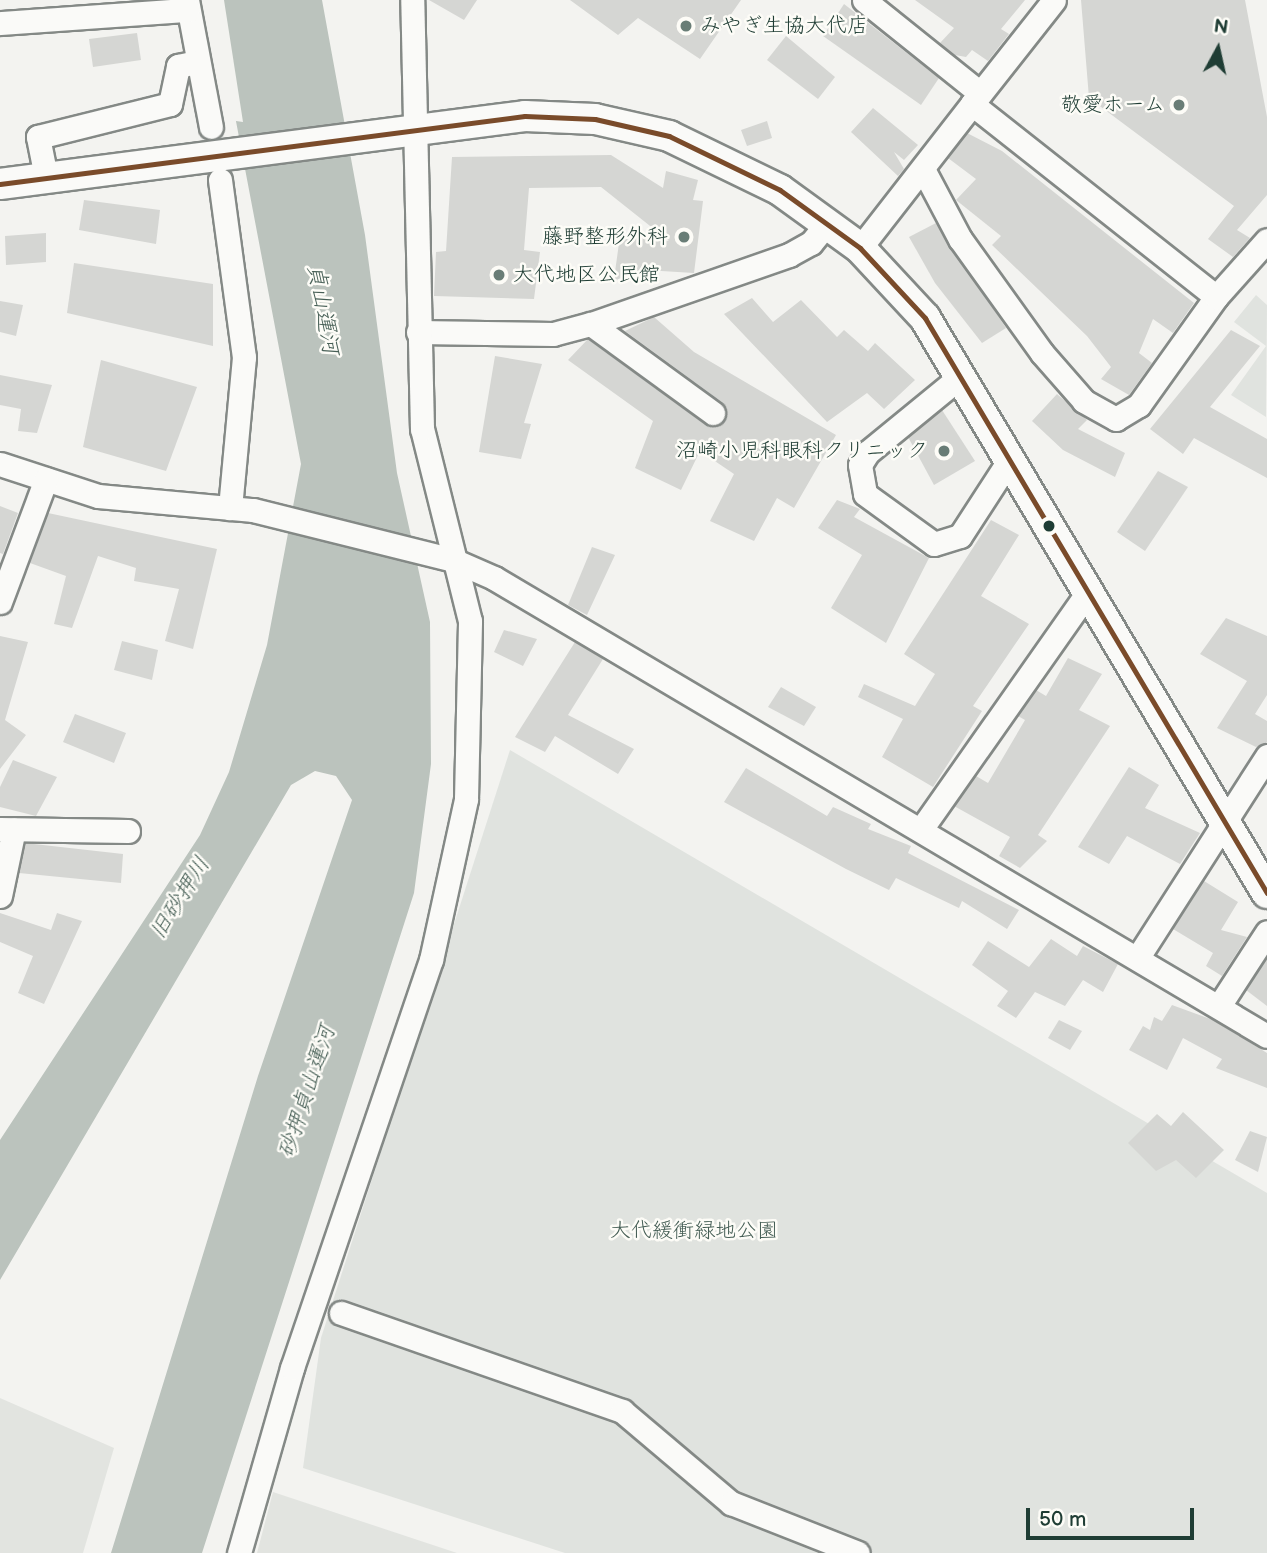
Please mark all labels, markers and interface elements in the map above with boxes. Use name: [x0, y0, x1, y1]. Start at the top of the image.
place label: みやぎ生協大代店: [700, 13, 868, 39]
north arrow: [1183, 14, 1253, 84]
text: N: [1212, 15, 1230, 40]
marker: みやぎ生協大代店: [678, 18, 694, 34]
place label: 敬愛ホーム: [1060, 92, 1165, 118]
marker: 敬愛ホーム: [1171, 97, 1187, 113]
place label: 藤野整形外科: [542, 224, 668, 250]
marker: 藤野整形外科: [674, 227, 694, 247]
water label: 貞山運河: [301, 261, 345, 357]
place label: 大代地区公民館: [513, 262, 660, 288]
marker: 大代地区公民館: [491, 267, 507, 283]
place label: 沼崎小児科眼科クリニック: [676, 438, 928, 464]
marker: 沼崎小児科眼科クリニック: [934, 441, 954, 461]
unlabelled marker: [1042, 519, 1056, 533]
water label: 旧砂押川: [144, 852, 216, 944]
water label: 砂押貞山運河: [273, 1022, 341, 1162]
park label: 大代緩衝緑地公園: [610, 1218, 778, 1244]
scale bar: [1029, 1494, 1197, 1538]
text: 50 m: [1039, 1507, 1086, 1532]

